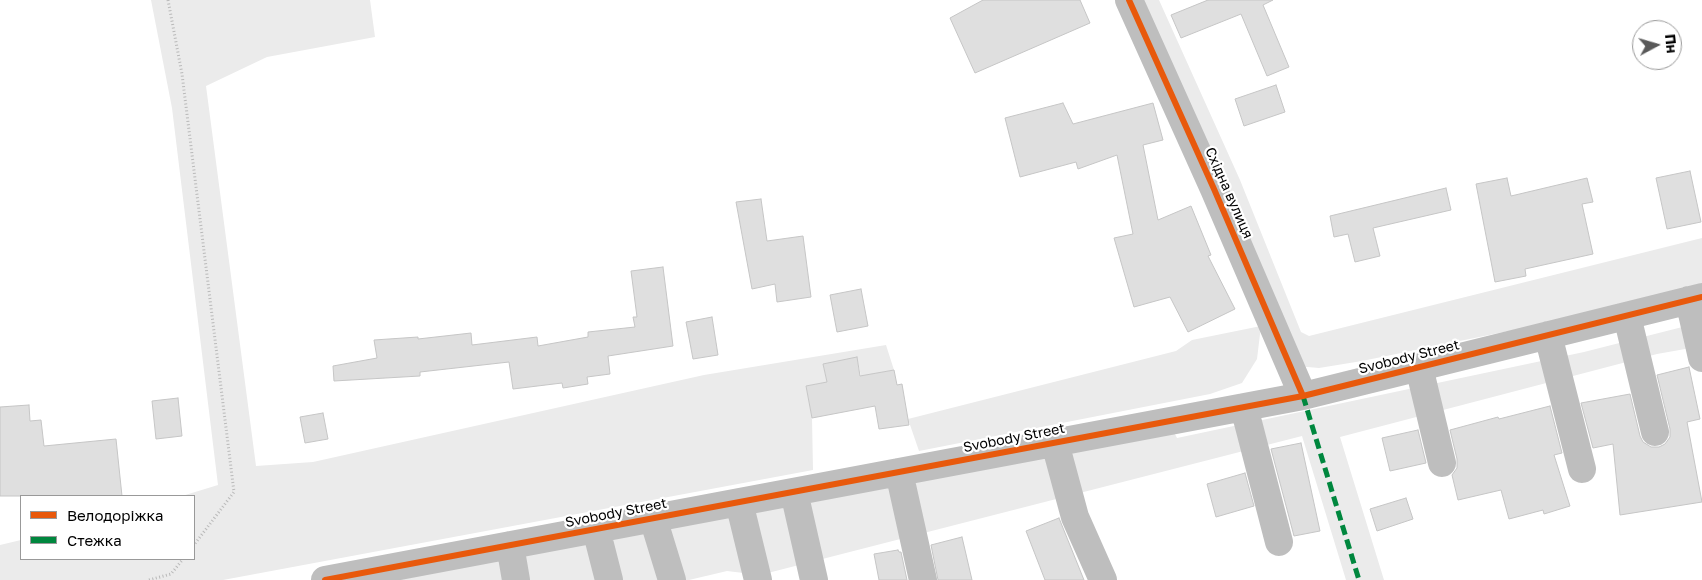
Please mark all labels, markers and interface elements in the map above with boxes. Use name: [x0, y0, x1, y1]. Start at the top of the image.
north arrow: [1632, 20, 1682, 70]
text: Пн: [1662, 33, 1681, 54]
street label: Східна вулиця: [1201, 145, 1257, 241]
street label: Svobody Street: [1357, 336, 1461, 378]
street label: Svobody Street: [962, 420, 1066, 456]
legend: [20, 495, 195, 560]
street label: Svobody Street: [564, 495, 668, 531]
text: Велодоріжка: [67, 506, 164, 524]
text: Стежка: [67, 531, 122, 549]

